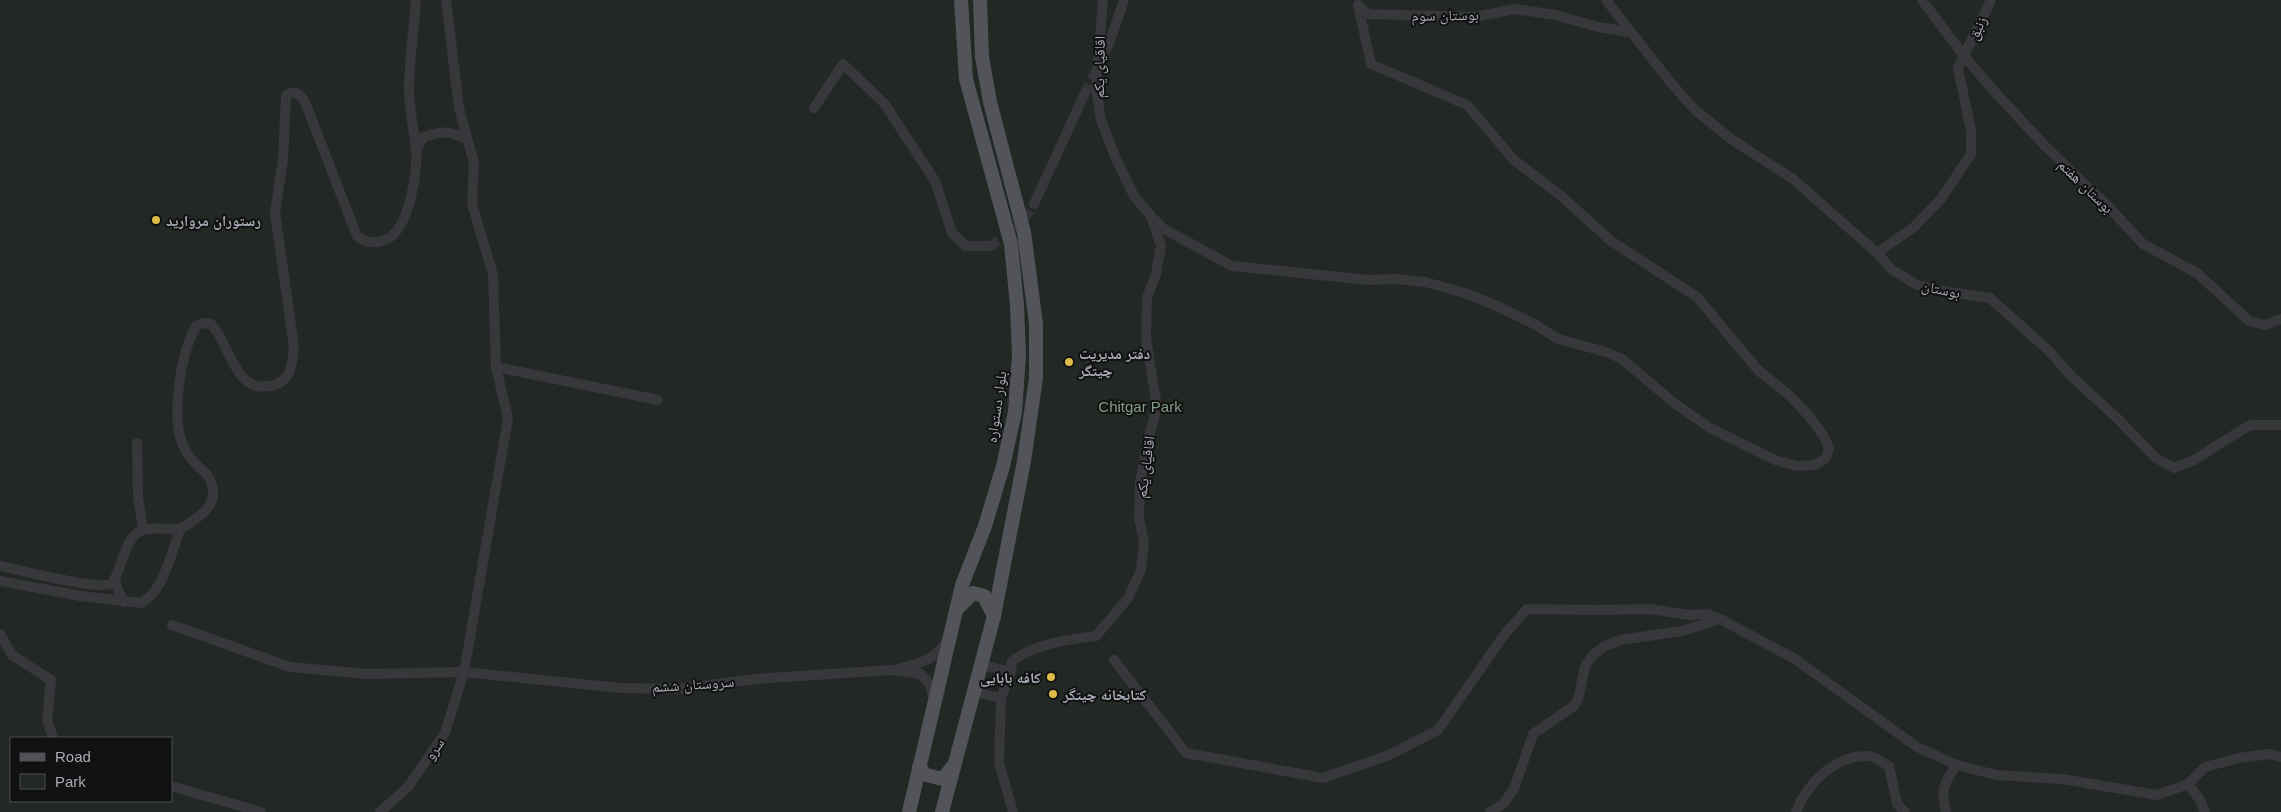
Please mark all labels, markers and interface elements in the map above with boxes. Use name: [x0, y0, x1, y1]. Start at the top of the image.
street label: بوستان سوم: [1411, 6, 1479, 26]
street label: زنبق: [1964, 13, 1992, 43]
street label: اقاقیای یکم: [1090, 36, 1110, 98]
street label: بوستان هفتم: [2054, 156, 2117, 218]
place label: رستوران مروارید: [166, 212, 261, 230]
marker: رستوران مروارید: [150, 214, 162, 226]
street label: بوستان: [1920, 277, 1962, 303]
place label: دفتر مدیریت چیتگر: [1078, 345, 1150, 379]
marker: دفتر مدیریت چیتگر: [1063, 356, 1075, 368]
street label: بلوار دستواره: [983, 370, 1010, 444]
park label: Chitgar Park: [1098, 398, 1182, 415]
street label: اقاقیای یکم: [1132, 435, 1160, 499]
place label: کافه بابایی: [980, 669, 1041, 687]
marker: کافه بابایی: [1045, 671, 1057, 683]
street label: سروستان ششم: [651, 673, 735, 697]
place label: کتابخانه چیتگر: [1062, 686, 1147, 703]
marker: کتابخانه چیتگر: [1047, 688, 1059, 700]
street label: سرو: [421, 735, 448, 764]
legend: [10, 737, 172, 802]
text: Road: [55, 748, 91, 765]
text: Park: [55, 773, 86, 790]

